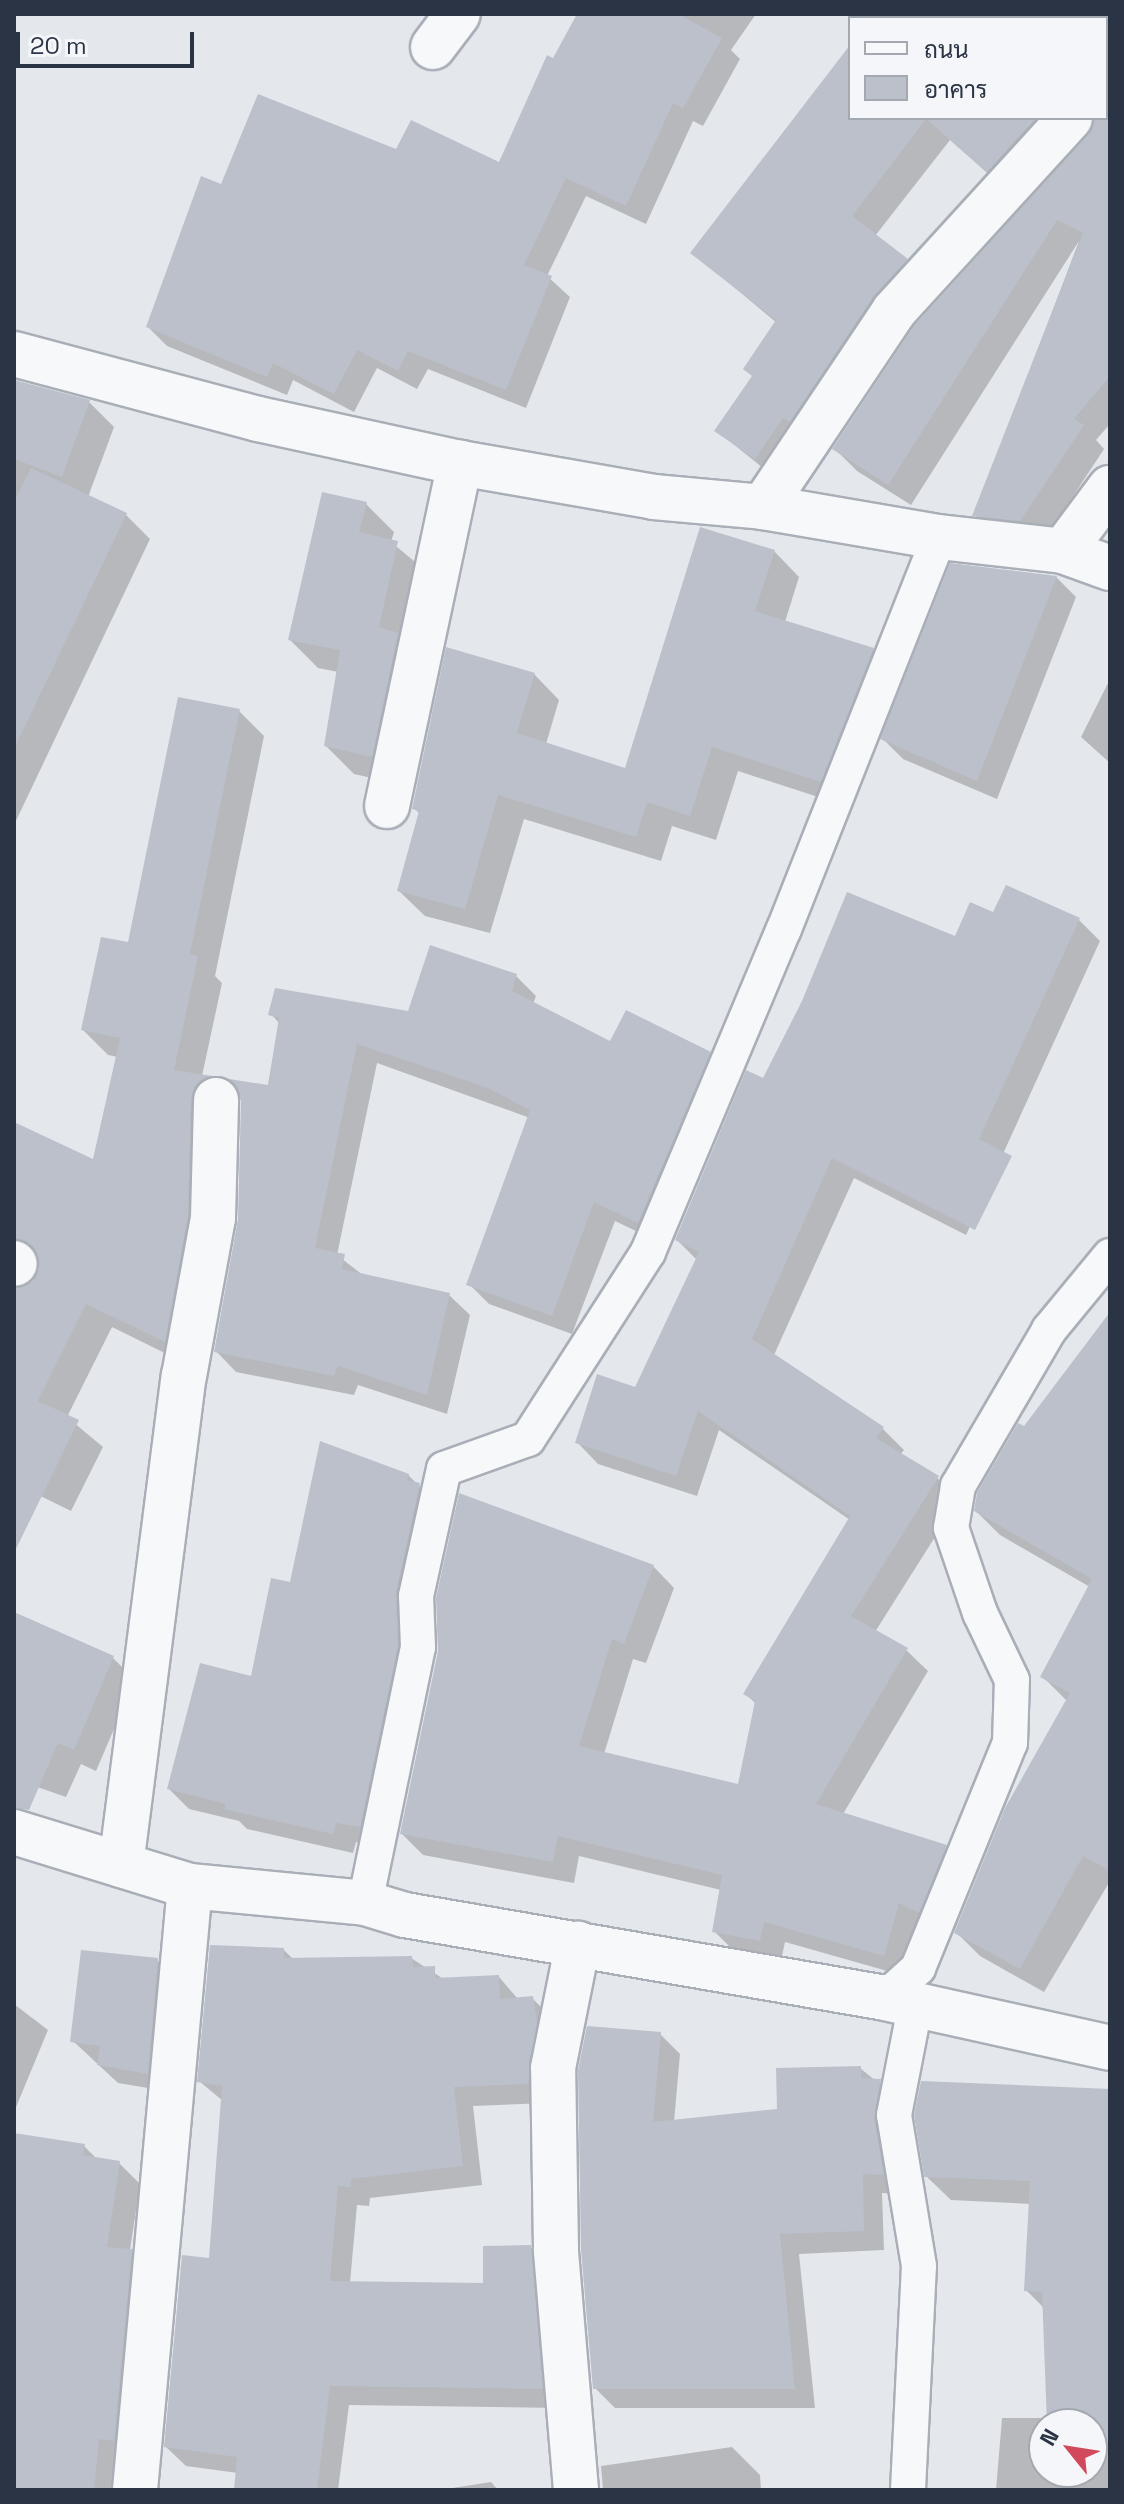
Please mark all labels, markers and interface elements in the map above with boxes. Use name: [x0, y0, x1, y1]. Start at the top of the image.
scale bar: [20, 16, 198, 66]
legend: [848, 16, 1108, 120]
text: 20 m: [30, 30, 87, 61]
text: ถนน: [924, 34, 969, 65]
text: อาคาร: [924, 74, 987, 105]
north arrow: [1028, 2408, 1108, 2488]
text: N: [1033, 2424, 1065, 2450]

